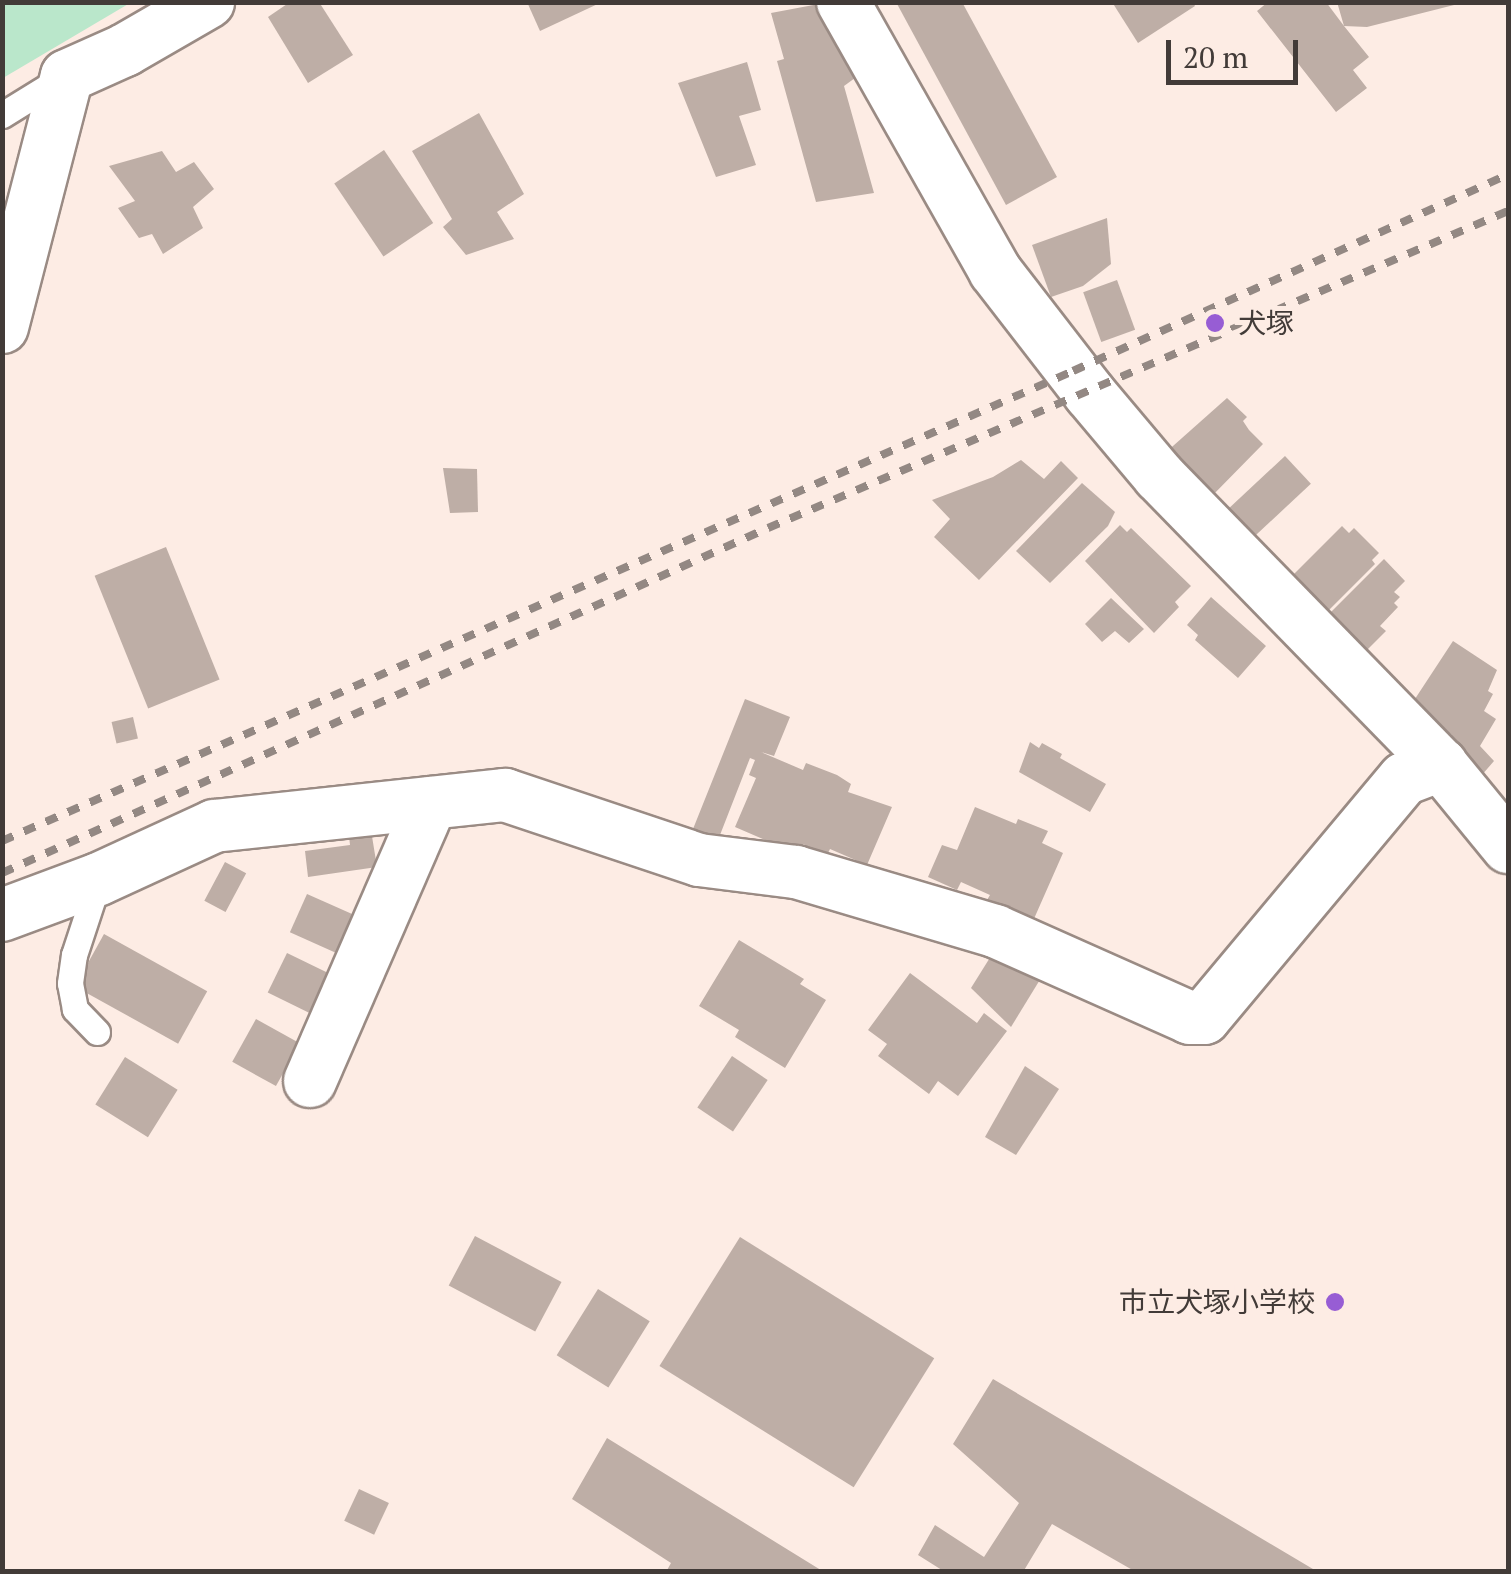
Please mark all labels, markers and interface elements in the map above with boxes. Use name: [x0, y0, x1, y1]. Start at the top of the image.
scale bar: [1171, 20, 1304, 82]
text: 20 m: [1183, 37, 1248, 77]
place label: 犬塚: [1238, 306, 1294, 340]
marker: 犬塚: [1202, 310, 1228, 336]
place label: 市立犬塚小学校: [1119, 1285, 1315, 1319]
marker: 市立犬塚小学校: [1324, 1291, 1346, 1313]

